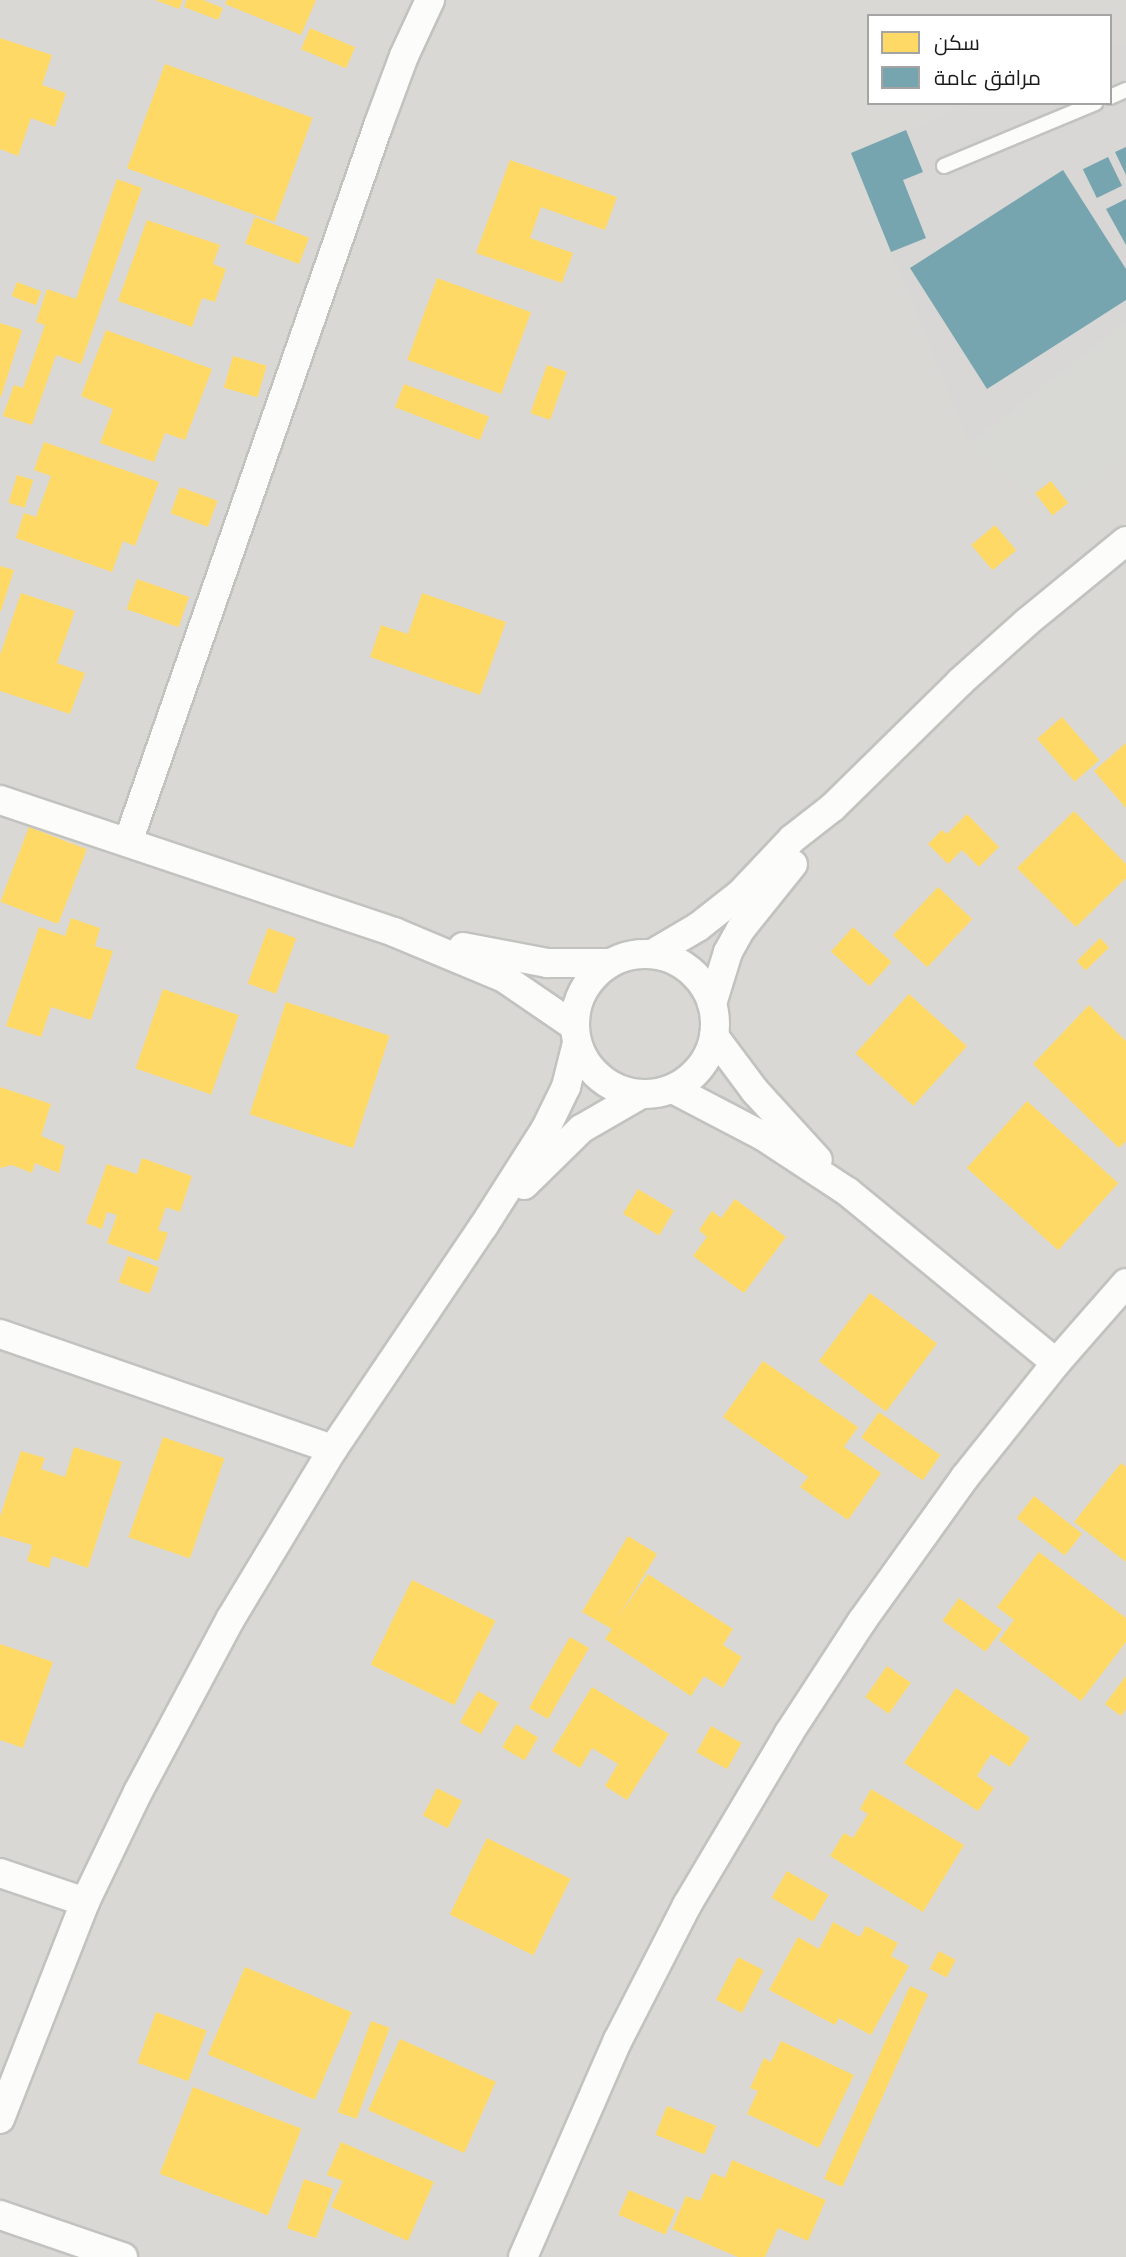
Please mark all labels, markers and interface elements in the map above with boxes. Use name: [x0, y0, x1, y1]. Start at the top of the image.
legend: [867, 14, 1112, 105]
text: سكن: [934, 31, 980, 54]
text: مرافق عامة: [934, 66, 1041, 89]

